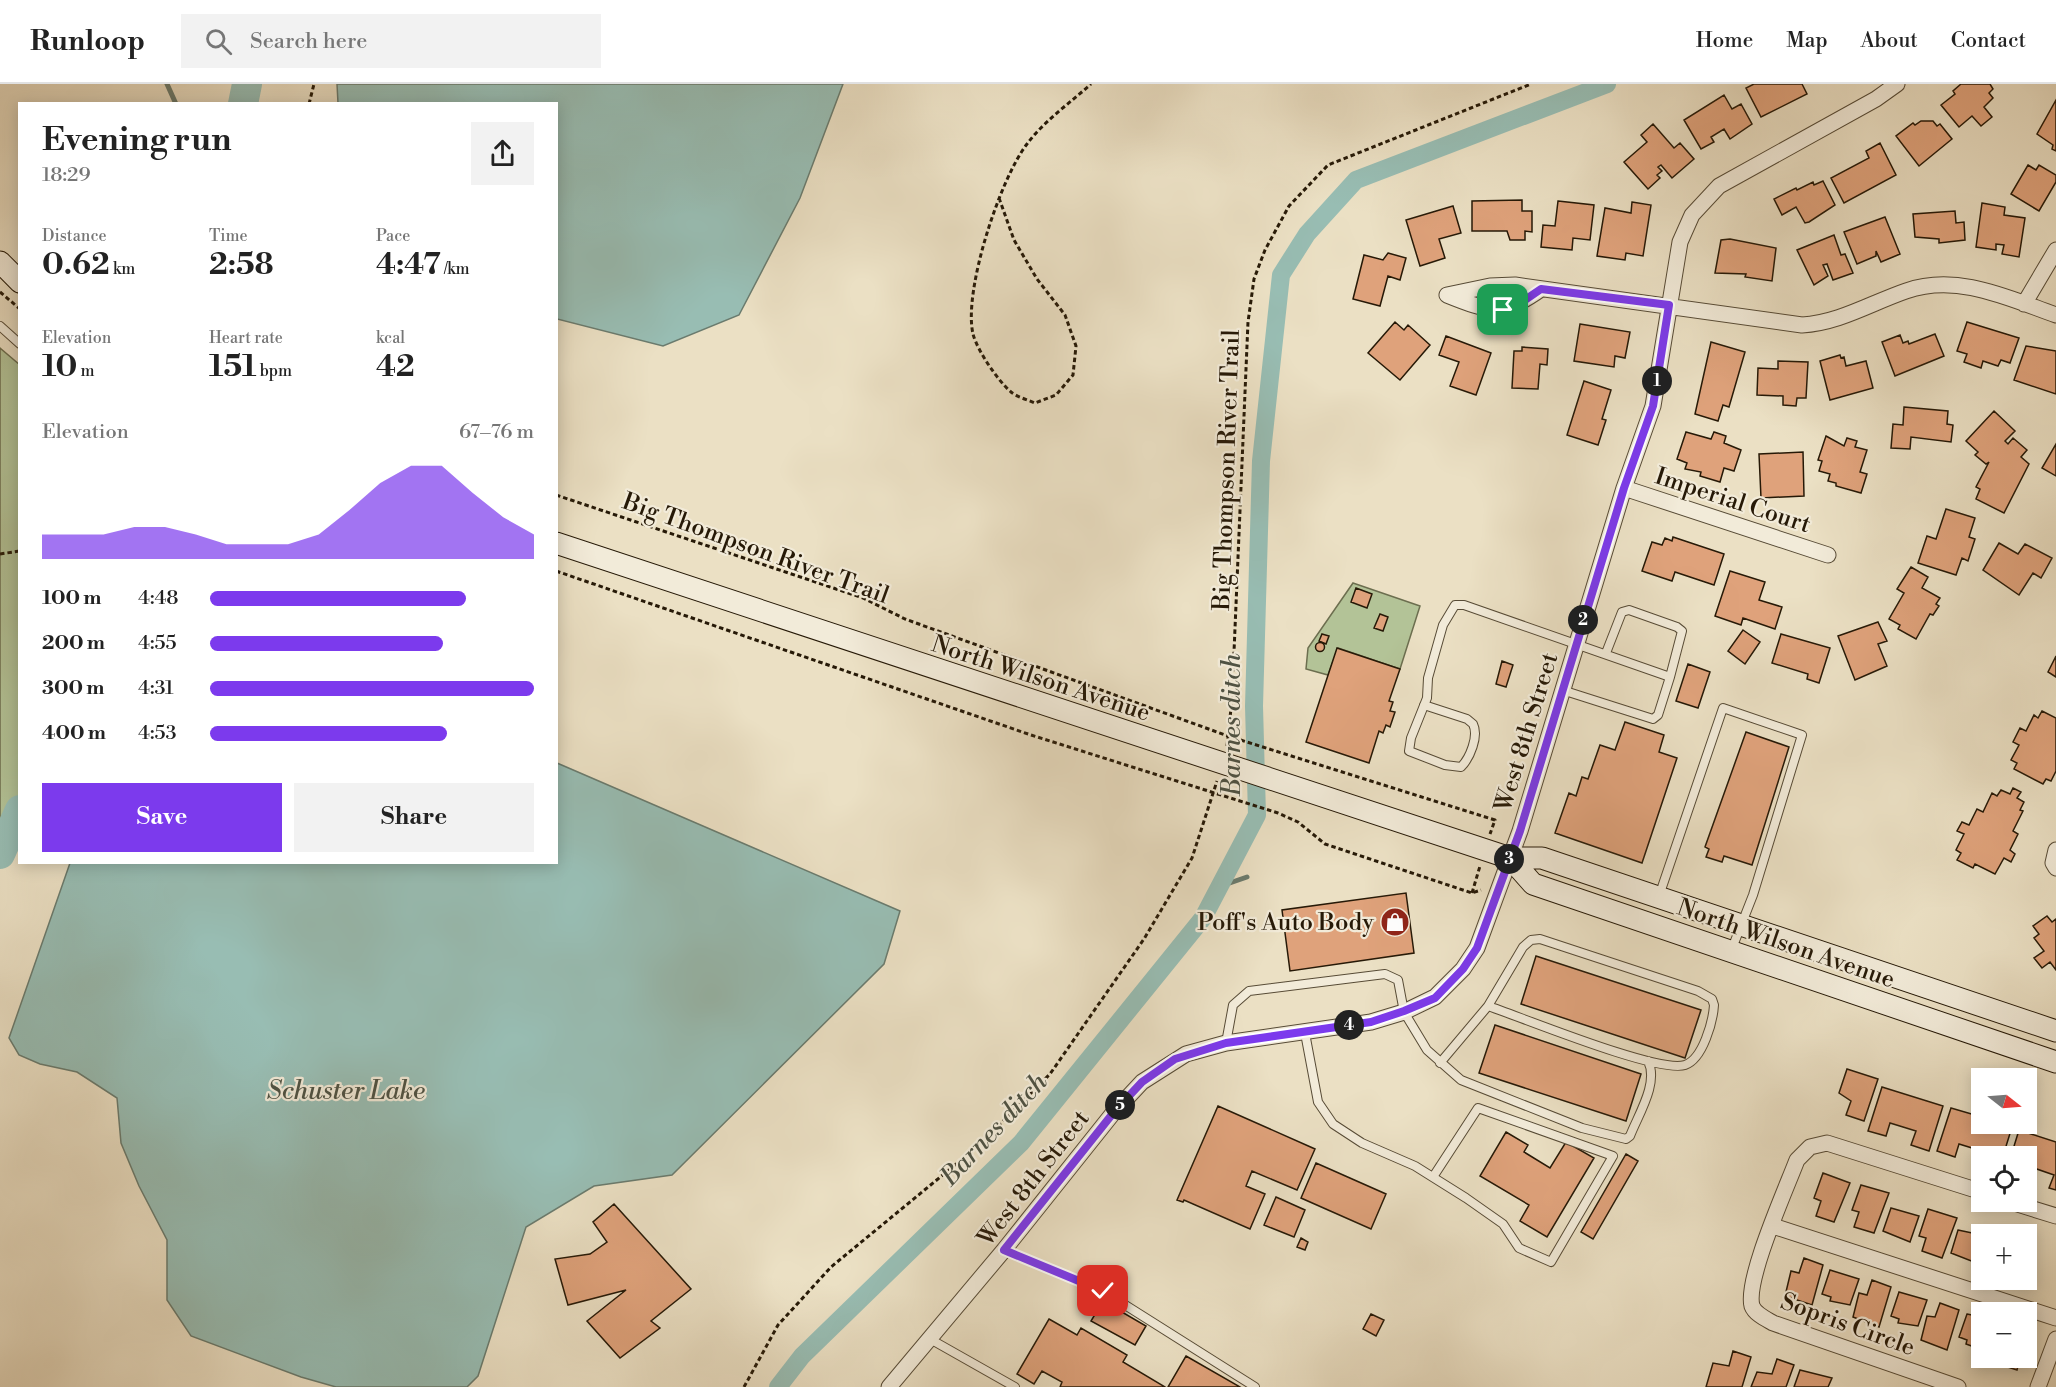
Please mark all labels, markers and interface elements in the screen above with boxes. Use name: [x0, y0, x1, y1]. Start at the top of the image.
search box: [181, 14, 601, 68]
text: Runloop: [30, 24, 145, 59]
icon: search: [202, 25, 235, 58]
text: Search here: [250, 28, 367, 55]
text: Home: [1696, 28, 1753, 54]
text: Map: [1786, 28, 1828, 54]
text: About: [1861, 28, 1918, 54]
text: Contact: [1951, 28, 2026, 54]
text: Evening run: [42, 120, 231, 161]
button: share: [471, 122, 534, 185]
text: 18:29: [42, 163, 91, 188]
text: Distance: [42, 226, 107, 246]
text: Time: [209, 226, 248, 246]
text: Pace: [376, 226, 410, 246]
text: 0.62: [42, 246, 110, 284]
text: 2:58: [209, 246, 274, 284]
text: 4:47: [376, 246, 441, 284]
text: km: [110, 259, 135, 279]
text: /km: [441, 259, 470, 279]
pin: [1477, 284, 1528, 335]
icon: arrive: [1486, 293, 1519, 326]
text: Elevation: [42, 328, 111, 348]
text: Heart rate: [209, 328, 283, 348]
text: kcal: [376, 328, 405, 348]
street label: Big Thompson River Trail: [1207, 329, 1247, 612]
text: 10: [42, 348, 77, 386]
text: 151: [209, 348, 256, 386]
text: 42: [376, 348, 415, 386]
text: m: [77, 361, 95, 381]
text: bpm: [256, 361, 292, 381]
pin: 1: [1642, 366, 1672, 396]
text: 1: [1653, 371, 1661, 391]
text: Elevation: [42, 420, 129, 445]
text: 67–76 m: [459, 420, 534, 445]
street label: Imperial Court: [1651, 462, 1815, 540]
street label: Big Thompson River Trail: [617, 486, 893, 611]
text: 100 m: [42, 586, 101, 611]
text: 4:48: [138, 586, 179, 611]
pin: 2: [1568, 605, 1598, 635]
text: 2: [1578, 610, 1588, 630]
street label: North Wilson Avenue: [927, 629, 1154, 729]
text: 200 m: [42, 631, 105, 656]
text: 4:55: [138, 631, 176, 656]
street label: West 8th Street: [1488, 649, 1565, 816]
water label: Barnes ditch: [1216, 653, 1248, 797]
text: 300 m: [42, 676, 105, 701]
text: 4:31: [138, 676, 174, 701]
text: 400 m: [42, 721, 106, 746]
text: 4:53: [138, 721, 176, 746]
button: Save: [42, 783, 282, 852]
button: Share: [294, 783, 534, 852]
pin: 3: [1494, 844, 1524, 874]
text: 3: [1504, 849, 1514, 869]
street label: North Wilson Avenue: [1673, 893, 1899, 995]
shop icon: Poff's Auto Body: [1379, 906, 1411, 938]
place label: Poff's Auto Body: [1197, 908, 1374, 938]
pin: 4: [1334, 1010, 1364, 1040]
text: 4: [1344, 1015, 1354, 1035]
water label: Barnes ditch: [933, 1066, 1054, 1194]
north arrow: [1971, 1068, 2037, 1134]
map controls: [1971, 1068, 2037, 1368]
water label: Schuster Lake: [267, 1075, 425, 1107]
pin: 5: [1105, 1090, 1135, 1120]
text: 5: [1115, 1095, 1125, 1115]
street label: West 8th Street: [971, 1104, 1097, 1253]
button: locate: [1971, 1146, 2037, 1212]
button: +: [1971, 1224, 2037, 1290]
pin: [1077, 1265, 1128, 1316]
icon: check: [1086, 1274, 1119, 1307]
street label: Sopris Circle: [1776, 1287, 1919, 1363]
button: −: [1971, 1302, 2037, 1368]

